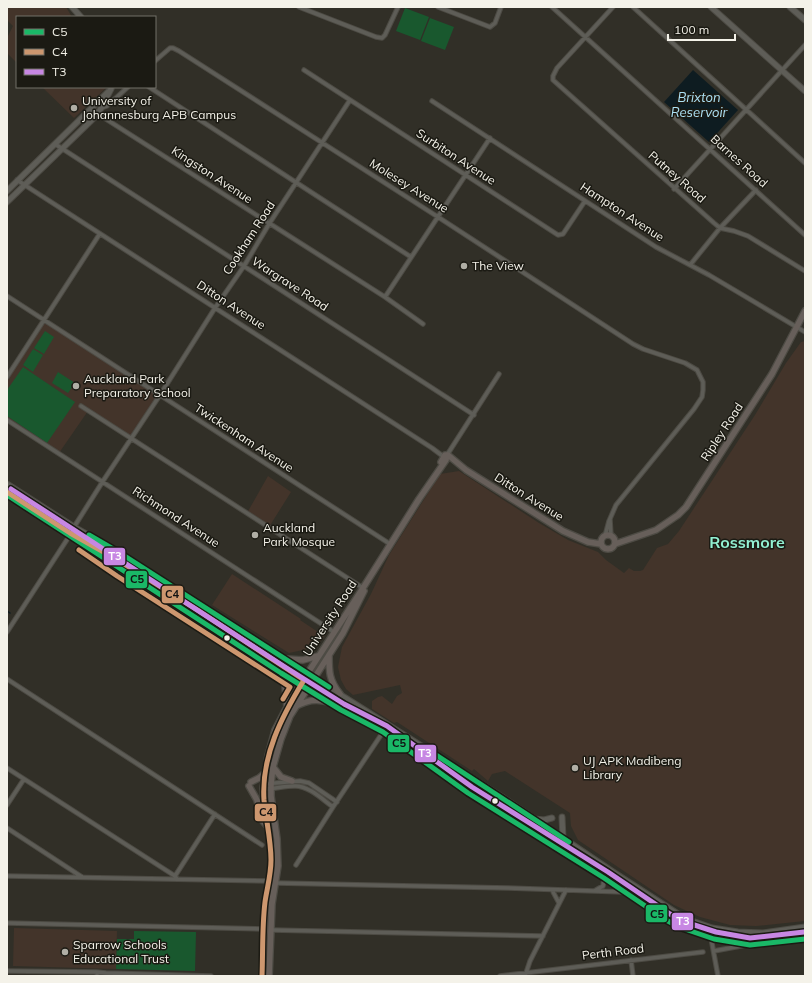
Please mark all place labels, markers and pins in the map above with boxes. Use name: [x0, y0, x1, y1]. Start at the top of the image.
place label: University of Johannesburg APB Campus: [82, 93, 236, 122]
marker: University of Johannesburg APB Campus: [69, 103, 79, 113]
place label: The View: [472, 258, 525, 273]
marker: The View: [459, 261, 469, 271]
place label: Auckland Park Preparatory School: [84, 371, 191, 400]
marker: Auckland Park Preparatory School: [71, 381, 81, 391]
place label: Auckland Park Mosque: [263, 520, 335, 549]
marker: Auckland Park Mosque: [250, 530, 260, 540]
unlabelled marker: [222, 633, 232, 643]
place label: UJ APK Madibeng Library: [583, 753, 681, 782]
marker: UJ APK Madibeng Library: [570, 763, 580, 773]
unlabelled marker: [490, 796, 500, 806]
place label: Sparrow Schools Educational Trust: [73, 937, 169, 966]
marker: Sparrow Schools Educational Trust: [60, 947, 70, 957]

